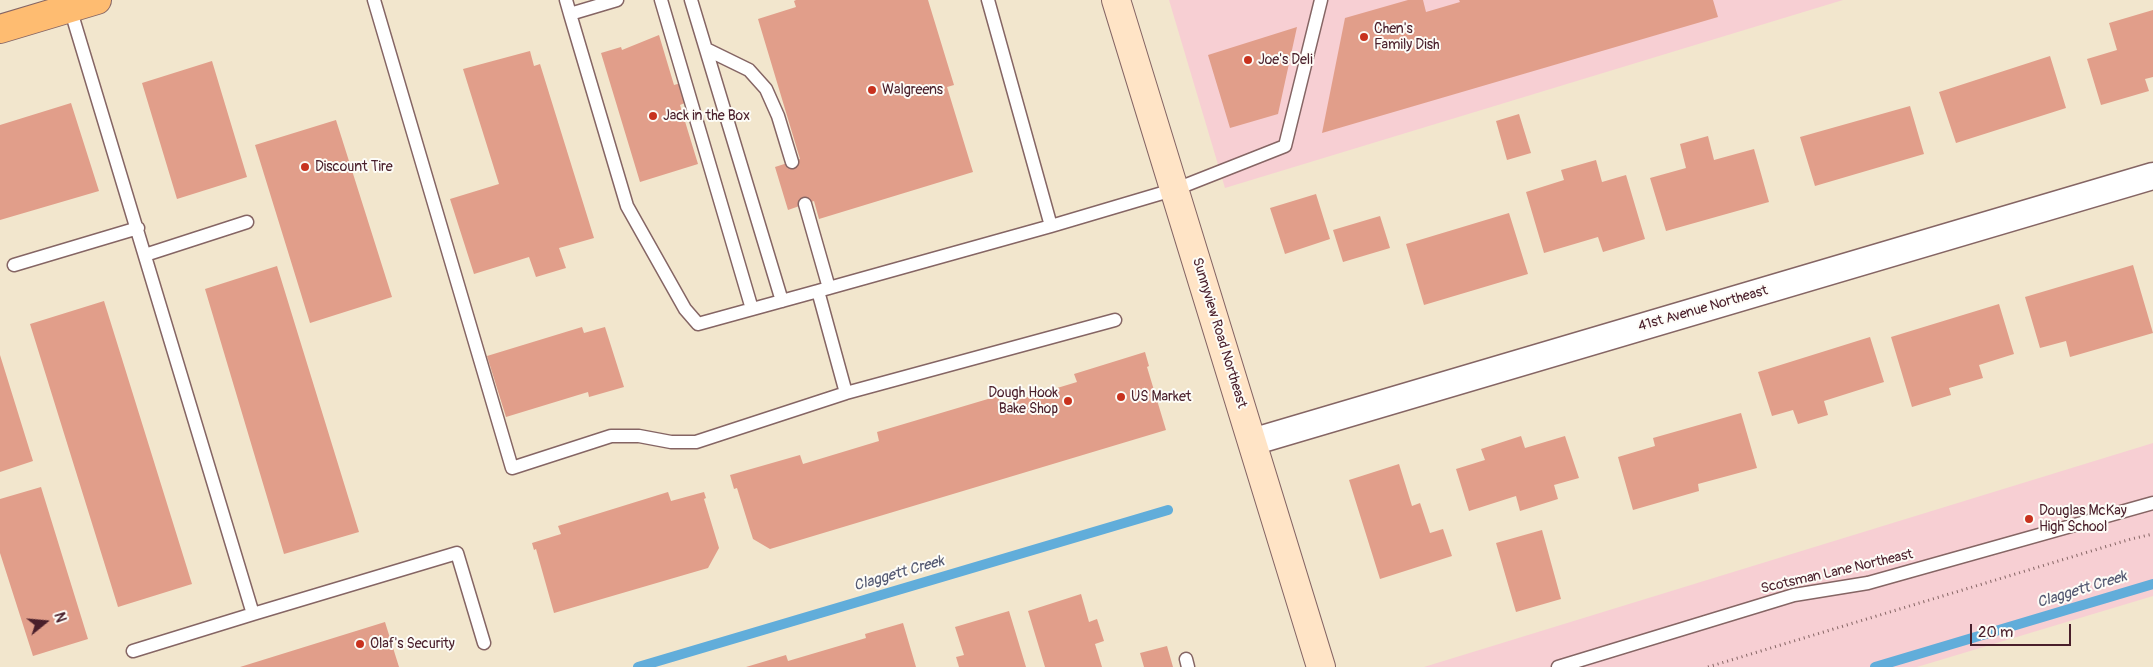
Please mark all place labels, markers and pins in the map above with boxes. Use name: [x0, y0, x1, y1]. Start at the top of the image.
place label: Chen's Family Dish: [1374, 21, 1439, 54]
marker: Chen's Family Dish: [1358, 31, 1370, 43]
place label: Joe's Deli: [1258, 52, 1313, 68]
marker: Joe's Deli: [1242, 54, 1254, 66]
place label: Walgreens: [882, 82, 943, 98]
marker: Walgreens: [866, 84, 878, 96]
place label: Jack in the Box: [663, 108, 750, 124]
marker: Jack in the Box: [647, 110, 659, 122]
place label: Discount Tire: [315, 159, 393, 175]
marker: Discount Tire: [299, 161, 311, 173]
place label: Dough Hook Bake Shop: [988, 385, 1058, 418]
place label: US Market: [1131, 389, 1191, 405]
marker: US Market: [1115, 391, 1127, 403]
marker: Dough Hook Bake Shop: [1062, 395, 1074, 407]
place label: Douglas McKay High School: [2039, 503, 2127, 536]
marker: Douglas McKay High School: [2023, 513, 2035, 525]
place label: Olaf's Security: [370, 636, 455, 652]
marker: Olaf's Security: [354, 638, 366, 650]

